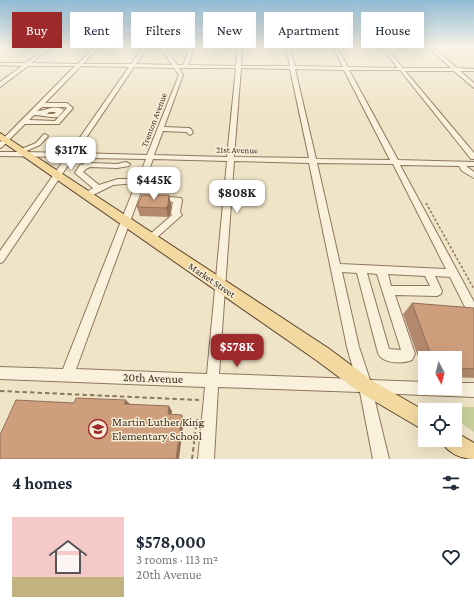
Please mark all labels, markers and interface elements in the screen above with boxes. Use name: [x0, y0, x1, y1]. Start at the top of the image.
chip: Buy: [12, 12, 62, 48]
chip: Rent: [70, 12, 123, 48]
chip: Filters: [131, 12, 195, 48]
chip: New: [203, 12, 256, 48]
chip: Apartment: [264, 12, 353, 48]
chip: House: [361, 12, 424, 48]
street label: Trenton Avenue: [139, 92, 169, 148]
pin: $317K: [43, 137, 99, 171]
text: $317K: [55, 142, 87, 157]
street label: 21st Avenue: [216, 145, 258, 155]
pin: $445K: [126, 167, 182, 201]
text: $445K: [136, 172, 172, 187]
pin: $808K: [209, 180, 265, 214]
text: $808K: [218, 185, 256, 200]
street label: Market Street: [186, 260, 238, 300]
pin: $578K: [209, 334, 265, 368]
text: $578K: [220, 339, 254, 354]
north arrow: [418, 351, 462, 395]
map controls: [418, 351, 462, 447]
street label: 20th Avenue: [123, 370, 183, 386]
button: locate: [418, 403, 462, 447]
place label: Martin Luther King Elementary School: [112, 415, 205, 443]
school or university icon: Martin Luther King Elementary School: [87, 418, 109, 440]
icon: filters: [440, 472, 462, 494]
text: 4 homes: [12, 474, 72, 493]
icon: home: [44, 533, 92, 581]
text: $578,000: [136, 533, 206, 552]
icon: heart: [440, 546, 462, 568]
text: 3 rooms · 113 m²: [136, 552, 218, 567]
text: 20th Avenue: [136, 567, 202, 582]

